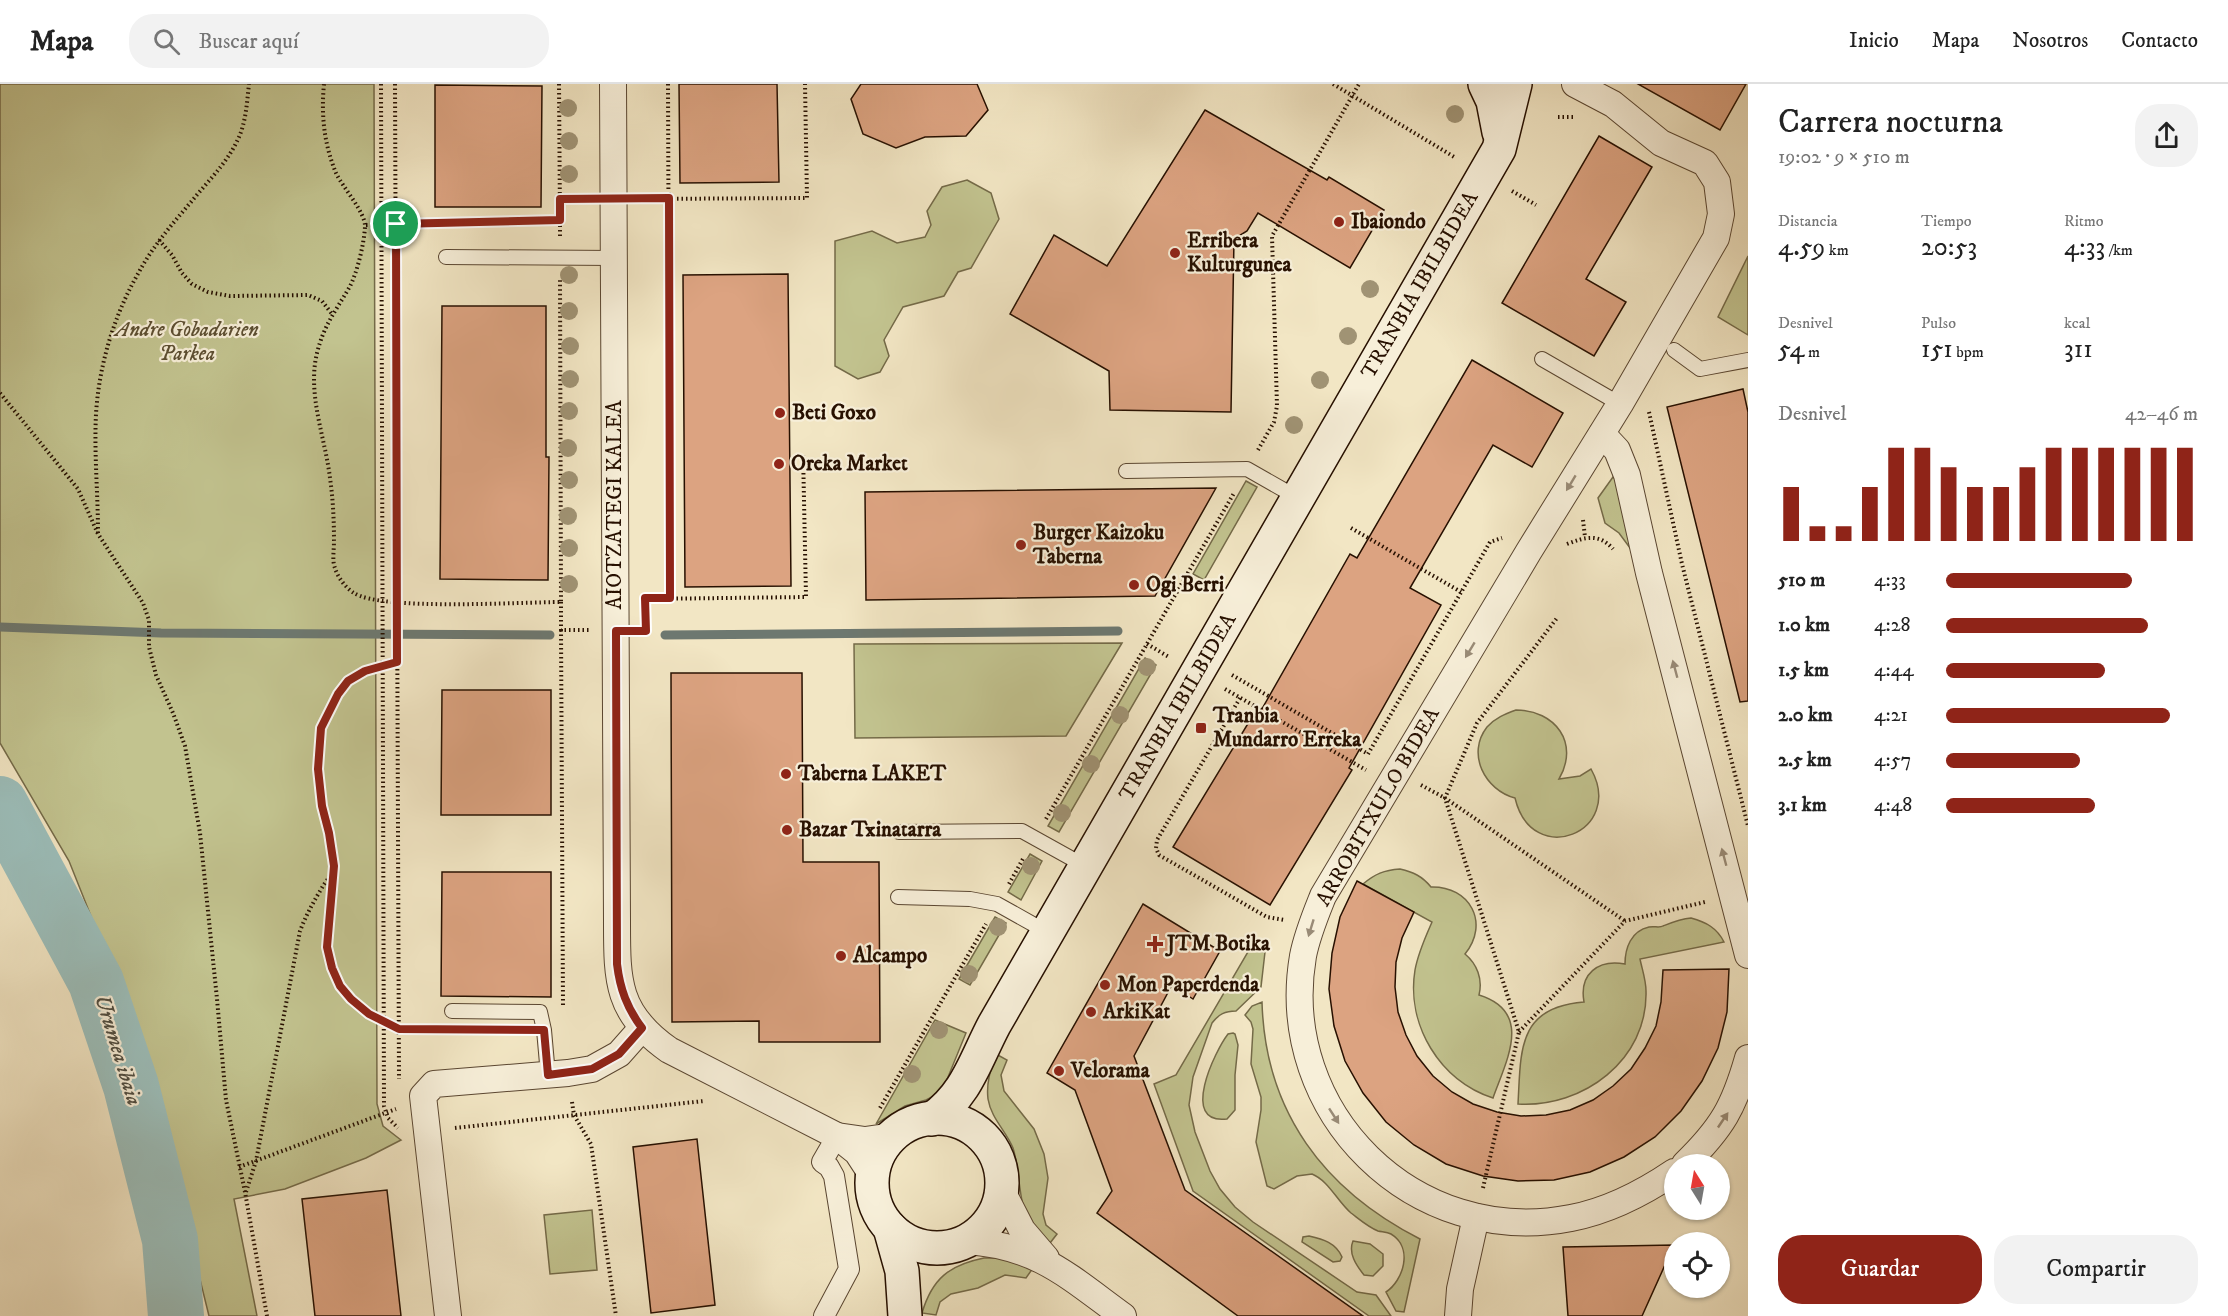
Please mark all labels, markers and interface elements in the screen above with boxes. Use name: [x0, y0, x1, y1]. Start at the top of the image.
search box: [129, 14, 549, 68]
text: Mapa: [30, 24, 93, 59]
icon: search: [150, 25, 183, 58]
text: Buscar aquí: [198, 28, 299, 55]
text: Inicio: [1849, 28, 1899, 54]
text: Mapa: [1932, 28, 1979, 54]
text: Nosotros: [2012, 28, 2088, 54]
text: Contacto: [2121, 28, 2198, 54]
text: Carrera nocturna: [1778, 102, 2003, 143]
button: share: [2135, 104, 2198, 167]
text: 19:02 · 9 × 510 m: [1778, 145, 1910, 170]
street label: TRANBIA IBILBIDEA: [1356, 186, 1484, 383]
pin: [370, 198, 421, 249]
icon: arrive: [379, 207, 412, 240]
place label: Ibaiondo: [1351, 209, 1426, 235]
text: Distancia: [1778, 211, 1837, 231]
text: Tiempo: [1921, 211, 1972, 231]
text: Ritmo: [2064, 211, 2104, 231]
marker: Ibaiondo: [1332, 215, 1346, 229]
place label: Erribera Kulturgunea: [1187, 228, 1293, 278]
text: 4.59: [1778, 231, 1825, 264]
text: 20:53: [1921, 231, 1977, 264]
text: 4:33: [2064, 231, 2105, 264]
text: km: [1825, 240, 1849, 260]
text: /km: [2105, 240, 2133, 260]
marker: Erribera Kulturgunea: [1168, 246, 1182, 260]
text: Desnivel: [1778, 313, 1833, 333]
text: Pulso: [1921, 313, 1956, 333]
text: kcal: [2064, 313, 2090, 333]
park label: Andre Gobadarien Parkea: [113, 317, 259, 367]
text: 54: [1778, 333, 1805, 366]
text: 151: [1921, 333, 1953, 366]
text: 311: [2064, 333, 2093, 366]
text: m: [1805, 342, 1820, 362]
text: bpm: [1953, 342, 1984, 362]
street label: AIOTZATEGI KALEA: [602, 400, 628, 610]
place label: Beti Goxo: [792, 400, 876, 426]
text: Desnivel: [1778, 402, 1847, 427]
text: 42–46 m: [2125, 402, 2198, 427]
marker: Beti Goxo: [773, 406, 787, 420]
place label: Oreka Market: [791, 451, 908, 477]
marker: Oreka Market: [772, 457, 786, 471]
one-way arrow: [1565, 475, 1576, 491]
place label: Burger Kaizoku Taberna: [1032, 520, 1164, 570]
marker: Burger Kaizoku Taberna: [1014, 538, 1028, 552]
text: 510 m: [1778, 568, 1825, 593]
text: 4:33: [1874, 568, 1906, 593]
place label: Ogi Berri: [1146, 572, 1225, 598]
marker: Ogi Berri: [1127, 578, 1141, 592]
street label: TRANBIA IBILBIDEA: [1114, 608, 1242, 805]
text: 1.0 km: [1778, 613, 1830, 638]
text: 4:28: [1874, 613, 1911, 638]
one-way arrow: [1465, 642, 1475, 659]
text: 1.5 km: [1778, 658, 1829, 683]
text: 4:44: [1874, 658, 1914, 683]
one-way arrow: [1669, 660, 1679, 678]
street label: ARROBITXULO BIDEA: [1310, 702, 1446, 911]
place label: Tranbia Mundarro Erreka: [1212, 703, 1362, 753]
text: 2.0 km: [1778, 703, 1833, 728]
text: 4:21: [1874, 703, 1908, 728]
marker: Tranbia Mundarro Erreka: [1194, 721, 1208, 735]
text: 2.5 km: [1778, 748, 1832, 773]
text: 4:57: [1874, 748, 1911, 773]
place label: Taberna LAKET: [797, 761, 947, 787]
marker: Taberna LAKET: [779, 767, 793, 781]
text: 3.1 km: [1778, 793, 1827, 818]
text: 4:48: [1874, 793, 1912, 818]
place label: Bazar Txinatarra: [799, 817, 942, 843]
marker: Bazar Txinatarra: [780, 823, 794, 837]
one-way arrow: [1718, 848, 1728, 867]
one-way arrow: [1306, 919, 1315, 937]
place label: JTM Botika: [1165, 931, 1271, 957]
marker: JTM Botika: [1148, 937, 1162, 951]
place label: Alcampo: [852, 943, 927, 969]
marker: Alcampo: [834, 949, 848, 963]
place label: Mon Paperdenda: [1117, 972, 1260, 998]
marker: Mon Paperdenda: [1098, 978, 1112, 992]
water label: Urumea ibaia: [88, 991, 148, 1109]
place label: ArkiKat: [1102, 999, 1171, 1025]
marker: ArkiKat: [1084, 1005, 1098, 1019]
place label: Velorama: [1070, 1058, 1151, 1084]
marker: Velorama: [1052, 1064, 1066, 1078]
one-way arrow: [1328, 1107, 1340, 1123]
one-way arrow: [1717, 1112, 1729, 1128]
north arrow: [1664, 1154, 1730, 1220]
map controls: [1664, 1154, 1730, 1298]
button: locate: [1664, 1232, 1730, 1298]
button: Guardar: [1778, 1235, 1982, 1304]
button: Compartir: [1994, 1235, 2198, 1304]

